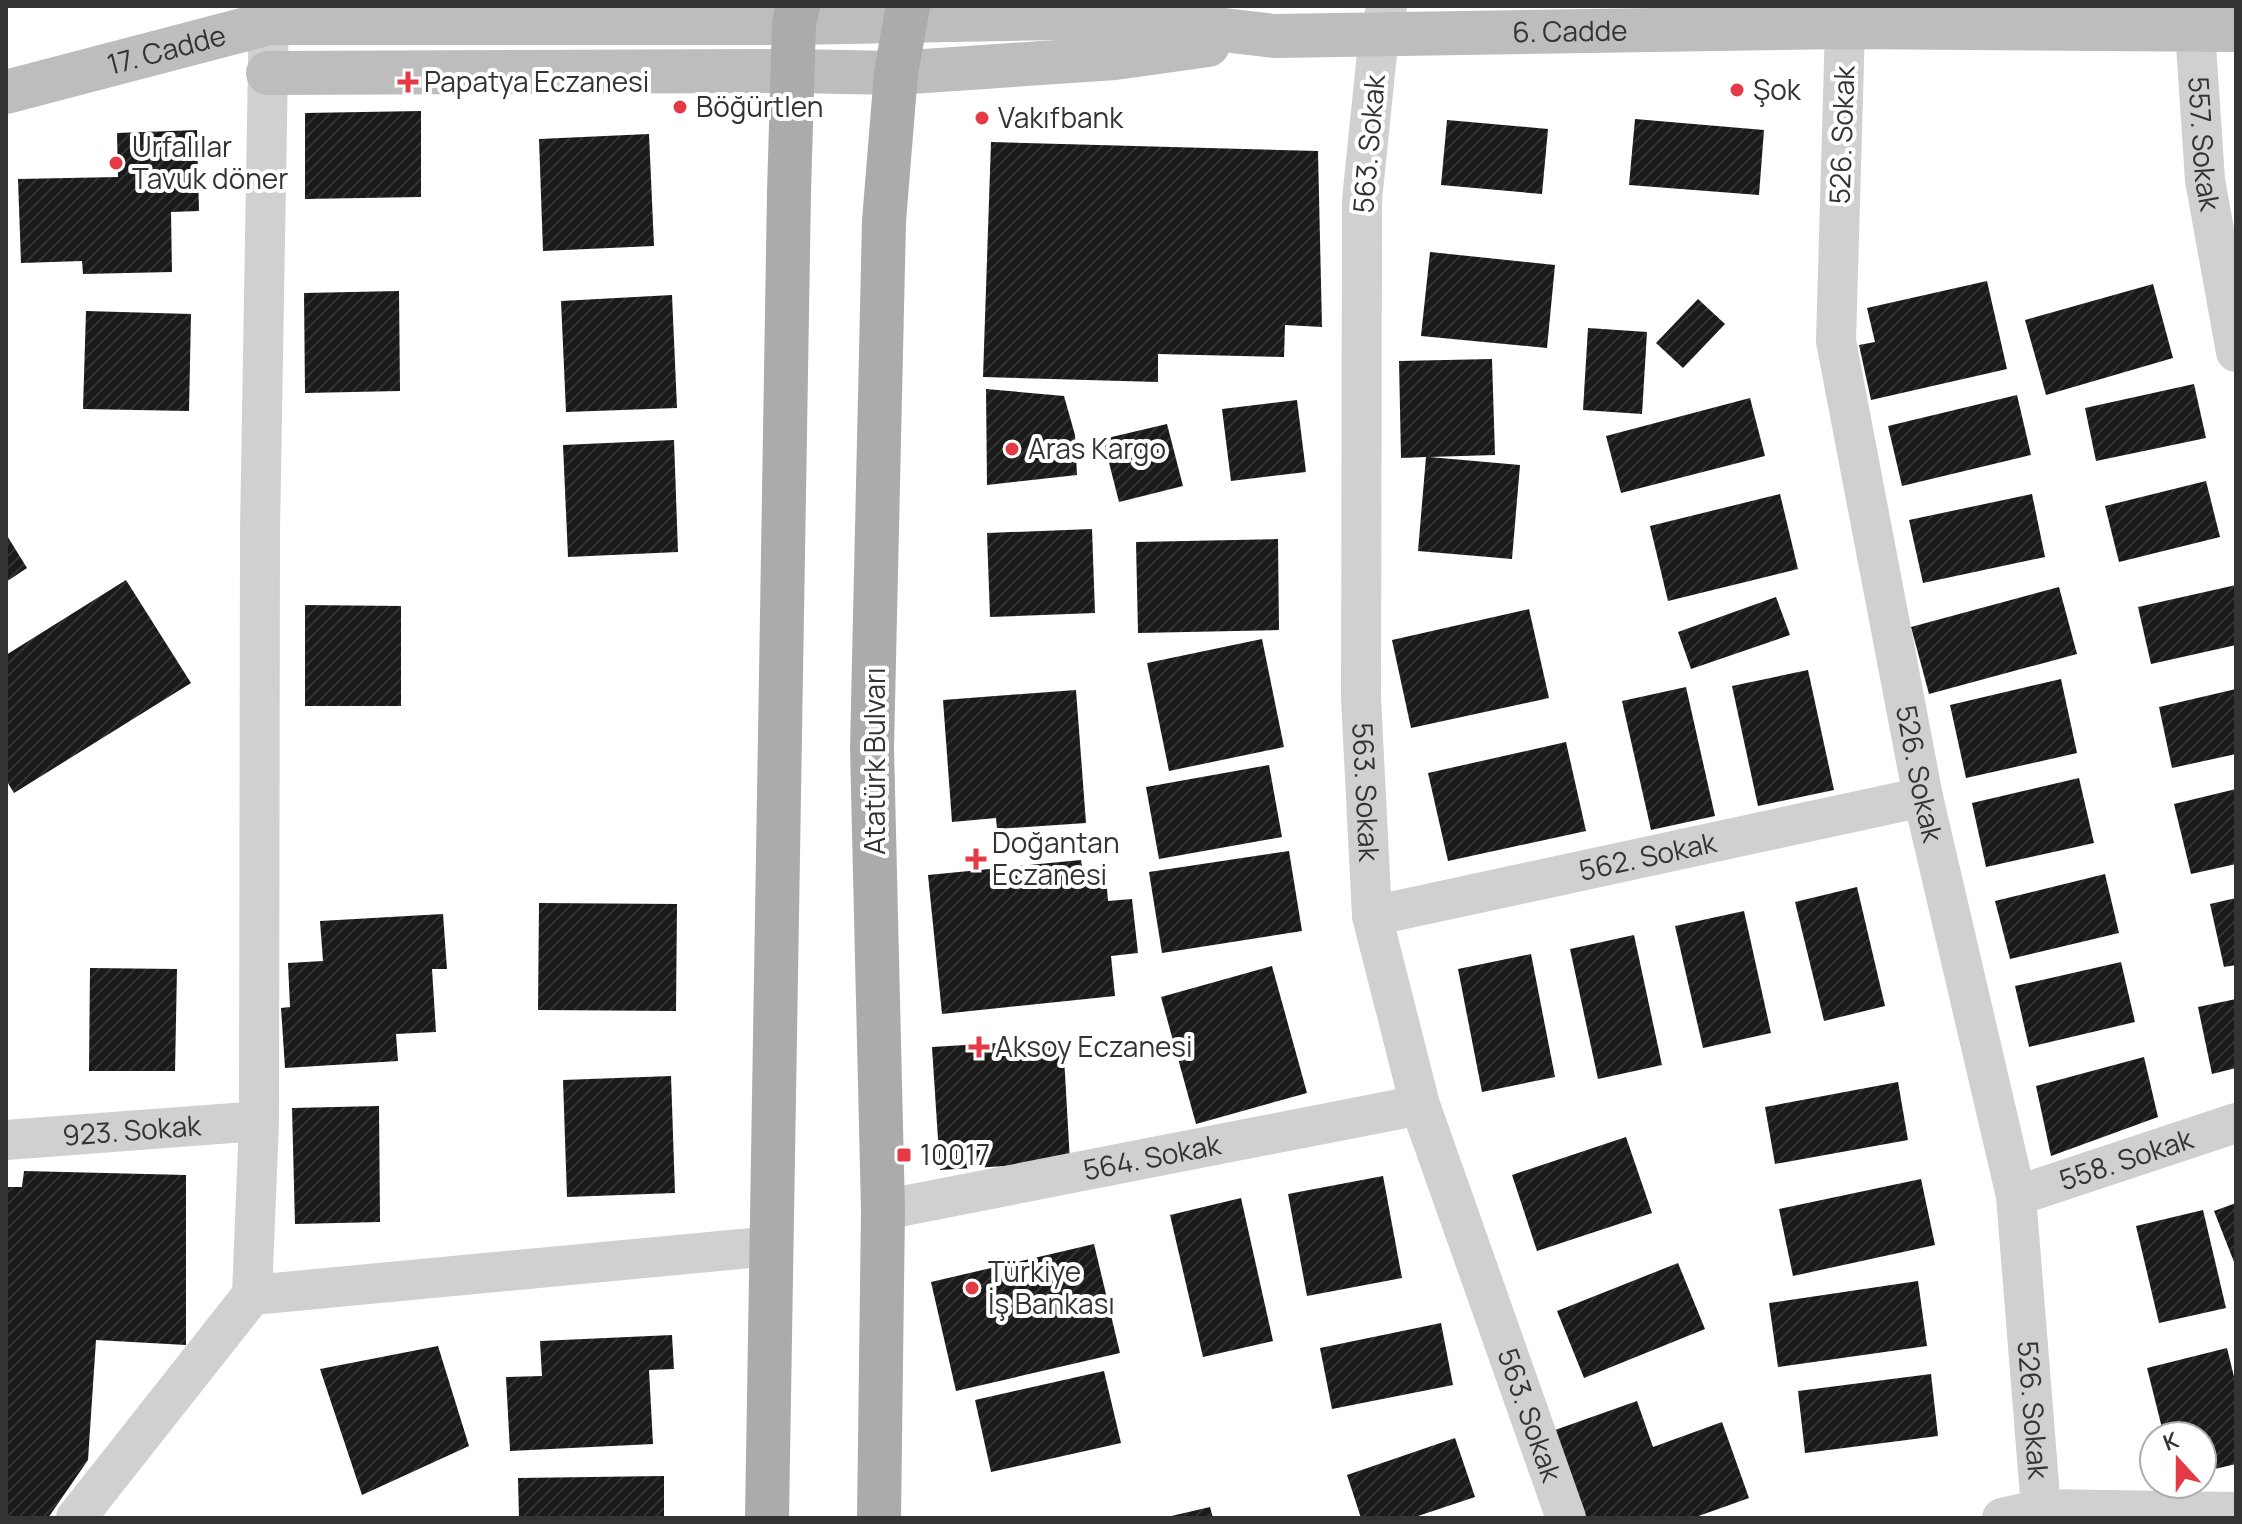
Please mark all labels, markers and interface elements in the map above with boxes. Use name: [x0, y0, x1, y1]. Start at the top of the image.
street label: 6. Cadde: [1512, 10, 1628, 50]
street label: 17. Cadde: [103, 15, 230, 83]
place label: Papatya Eczanesi: [424, 62, 649, 100]
street label: 526. Sokak: [1820, 64, 1862, 205]
place label: Şok: [1753, 70, 1802, 108]
street label: 563. Sokak: [1343, 72, 1393, 215]
marker: Papatya Eczanesi: [399, 73, 417, 91]
street label: 557. Sokak: [2180, 75, 2230, 215]
marker: Şok: [1728, 81, 1746, 99]
place label: Böğürtlen: [696, 87, 823, 125]
marker: Böğürtlen: [671, 98, 689, 116]
place label: Vakıfbank: [998, 98, 1124, 136]
marker: Vakıfbank: [973, 109, 991, 127]
place label: Urfalılar Tavuk döner: [132, 127, 288, 197]
marker: Urfalılar Tavuk döner: [107, 154, 125, 172]
place label: Aras Kargo: [1028, 429, 1166, 467]
marker: Aras Kargo: [1003, 440, 1021, 458]
street label: Atatürk Bulvarı: [855, 667, 893, 855]
street label: 526. Sokak: [1888, 702, 1953, 847]
street label: 563. Sokak: [1344, 722, 1389, 863]
street label: 562. Sokak: [1575, 822, 1721, 889]
place label: Doğantan Eczanesi: [992, 823, 1120, 893]
marker: Doğantan Eczanesi: [967, 850, 985, 868]
place label: Aksoy Eczanesi: [995, 1027, 1193, 1065]
marker: Aksoy Eczanesi: [970, 1038, 988, 1056]
street label: 923. Sokak: [61, 1105, 203, 1154]
street label: 558. Sokak: [2054, 1118, 2199, 1198]
street label: 564. Sokak: [1080, 1124, 1225, 1188]
place label: 10017: [920, 1135, 990, 1173]
marker: 10017: [895, 1146, 913, 1164]
place label: Türkiye İş Bankası: [988, 1252, 1115, 1322]
marker: Türkiye İş Bankası: [963, 1279, 981, 1297]
street label: 526. Sokak: [2010, 1339, 2059, 1482]
street label: 563. Sokak: [1489, 1343, 1572, 1487]
north arrow: [2138, 1420, 2218, 1500]
text: K: [2159, 1424, 2184, 1458]

